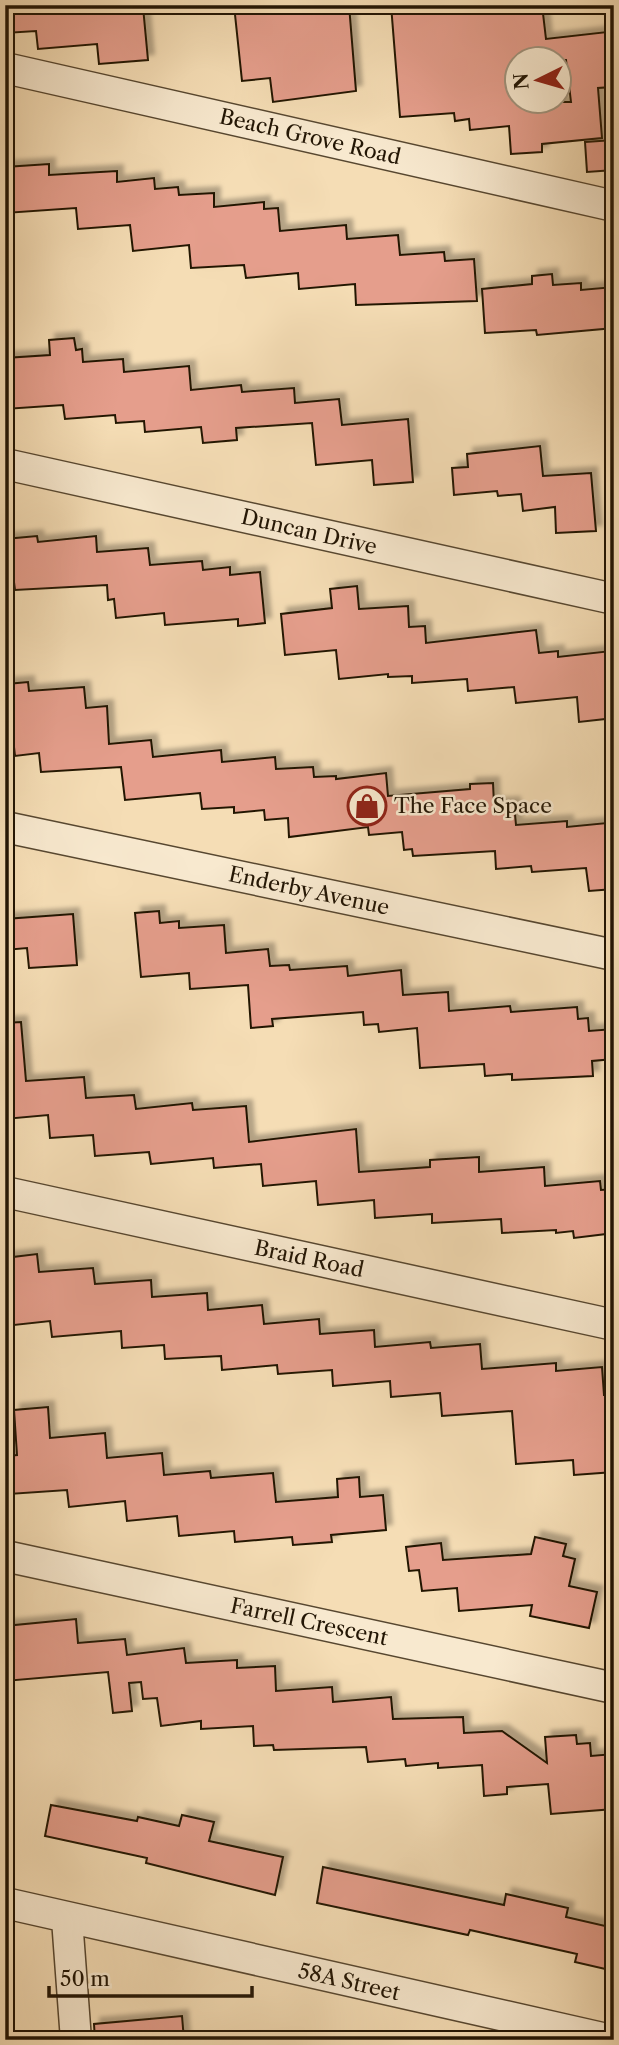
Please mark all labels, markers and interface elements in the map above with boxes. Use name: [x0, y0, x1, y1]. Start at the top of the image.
north arrow: [504, 46, 574, 116]
text: N: [509, 72, 534, 91]
street label: Beach Grove Road: [217, 104, 403, 170]
street label: Duncan Drive: [239, 504, 379, 559]
shop icon: The Face Space: [346, 785, 388, 827]
place label: The Face Space: [394, 793, 552, 818]
street label: Enderby Avenue: [226, 861, 392, 920]
street label: Braid Road: [252, 1235, 366, 1282]
street label: Farrell Crescent: [228, 1593, 391, 1651]
scale bar: [49, 1954, 252, 1998]
street label: 58A Street: [296, 1958, 403, 2005]
text: 50 m: [60, 1966, 110, 1991]

